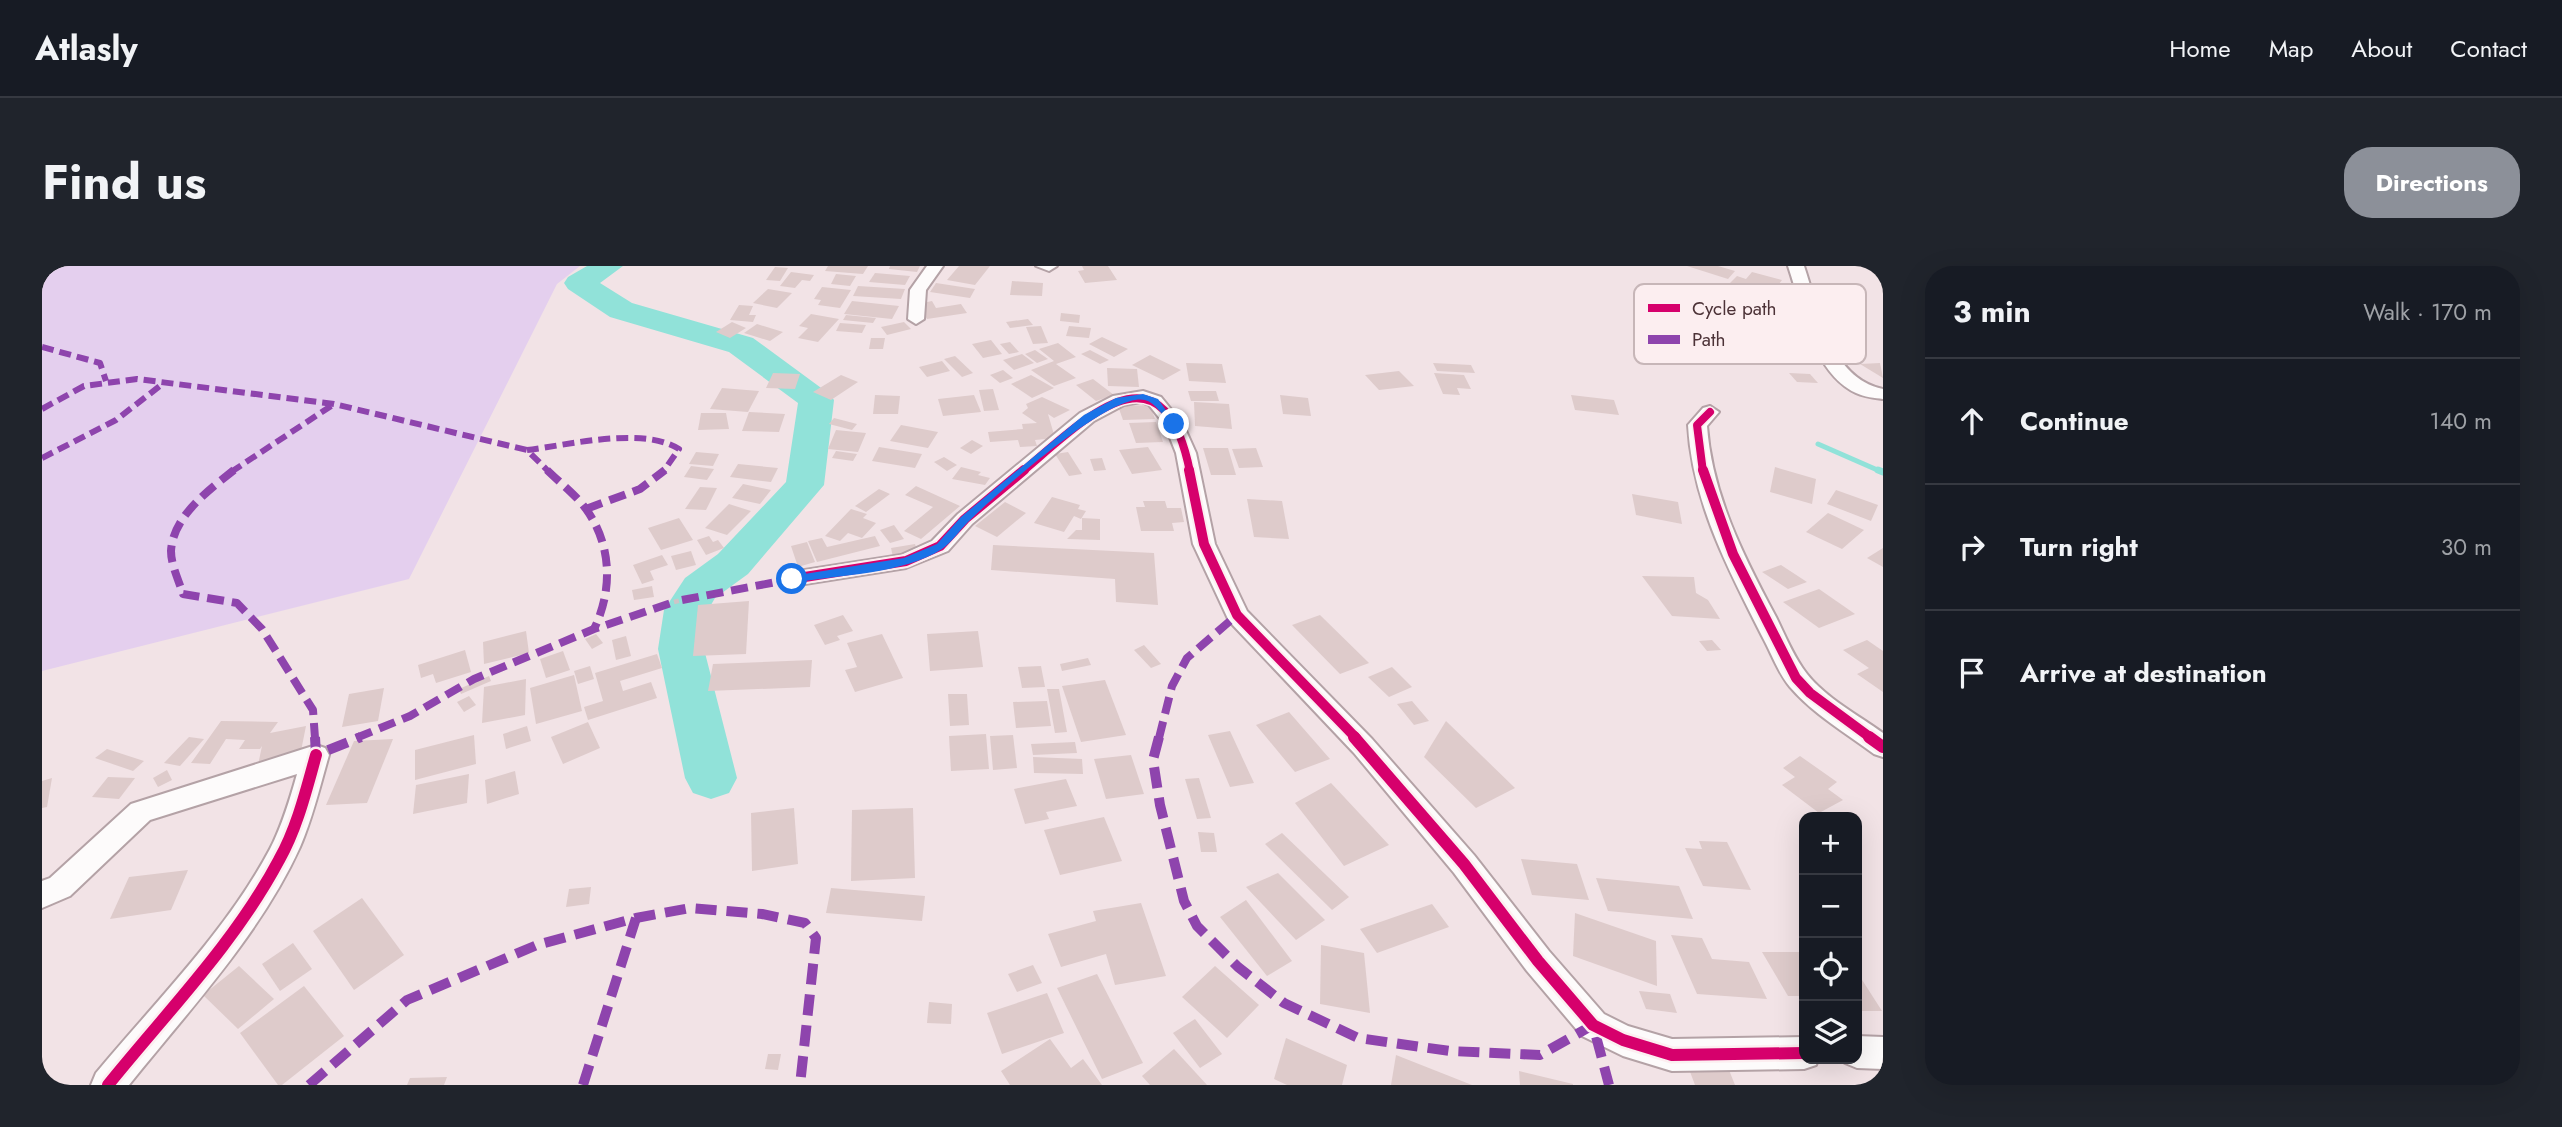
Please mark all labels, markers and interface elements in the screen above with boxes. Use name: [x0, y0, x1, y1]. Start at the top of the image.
text: Atlasly: [35, 25, 138, 72]
text: Home: [2169, 31, 2231, 66]
text: Map: [2269, 31, 2313, 66]
text: About: [2351, 31, 2412, 66]
text: Contact: [2450, 31, 2527, 66]
text: Find us: [42, 147, 206, 217]
button: Directions: [2344, 147, 2520, 218]
legend: [1634, 284, 1866, 364]
text: 3 min: [1953, 290, 2031, 333]
text: Cycle path: [1692, 295, 1777, 322]
text: Walk · 170 m: [2363, 295, 2492, 329]
text: Path: [1692, 326, 1726, 353]
icon: ahead: [1953, 402, 1991, 440]
text: Continue: [2020, 402, 2129, 440]
text: 140 m: [2430, 404, 2492, 438]
route end: [1158, 408, 1189, 439]
icon: right: [1953, 528, 1991, 566]
text: Turn right: [2020, 528, 2138, 566]
text: 30 m: [2441, 530, 2492, 564]
route start: [776, 563, 807, 594]
icon: arrive: [1953, 654, 1991, 692]
text: Arrive at destination: [2020, 654, 2267, 692]
map controls: [1799, 812, 1862, 1064]
button: +: [1799, 812, 1862, 875]
button: −: [1799, 875, 1862, 938]
button: locate: [1799, 938, 1862, 1001]
button: layers: [1799, 1001, 1862, 1064]

